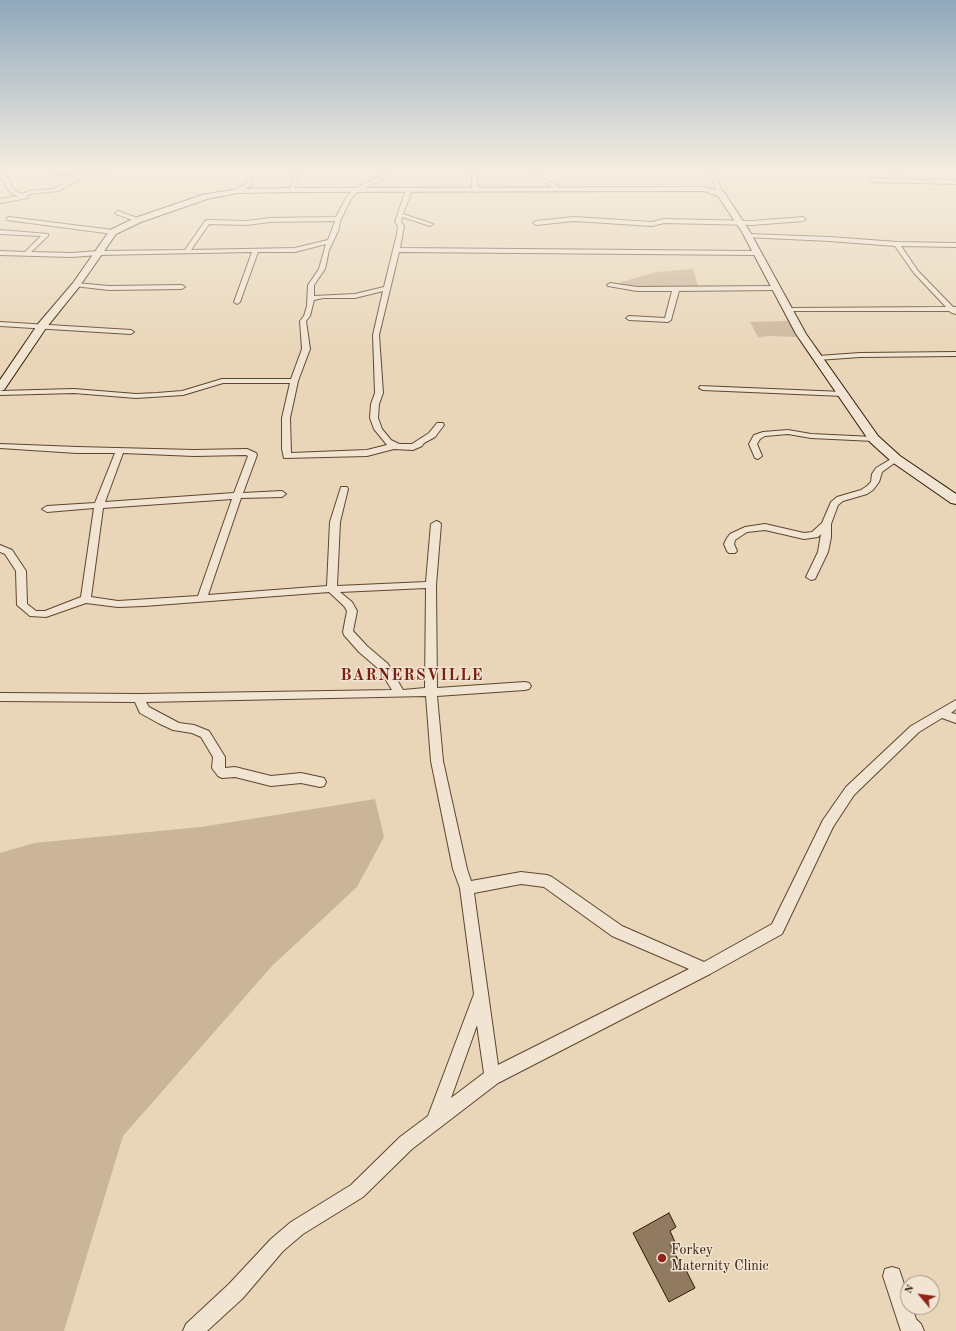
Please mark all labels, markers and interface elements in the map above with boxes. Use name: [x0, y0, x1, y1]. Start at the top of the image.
district label: BARNERSVILLE: [340, 666, 484, 686]
place label: Forkey Maternity Clinic: [671, 1242, 769, 1274]
marker: Forkey Maternity Clinic: [656, 1252, 668, 1264]
north arrow: [900, 1275, 940, 1315]
text: N: [903, 1283, 917, 1296]

